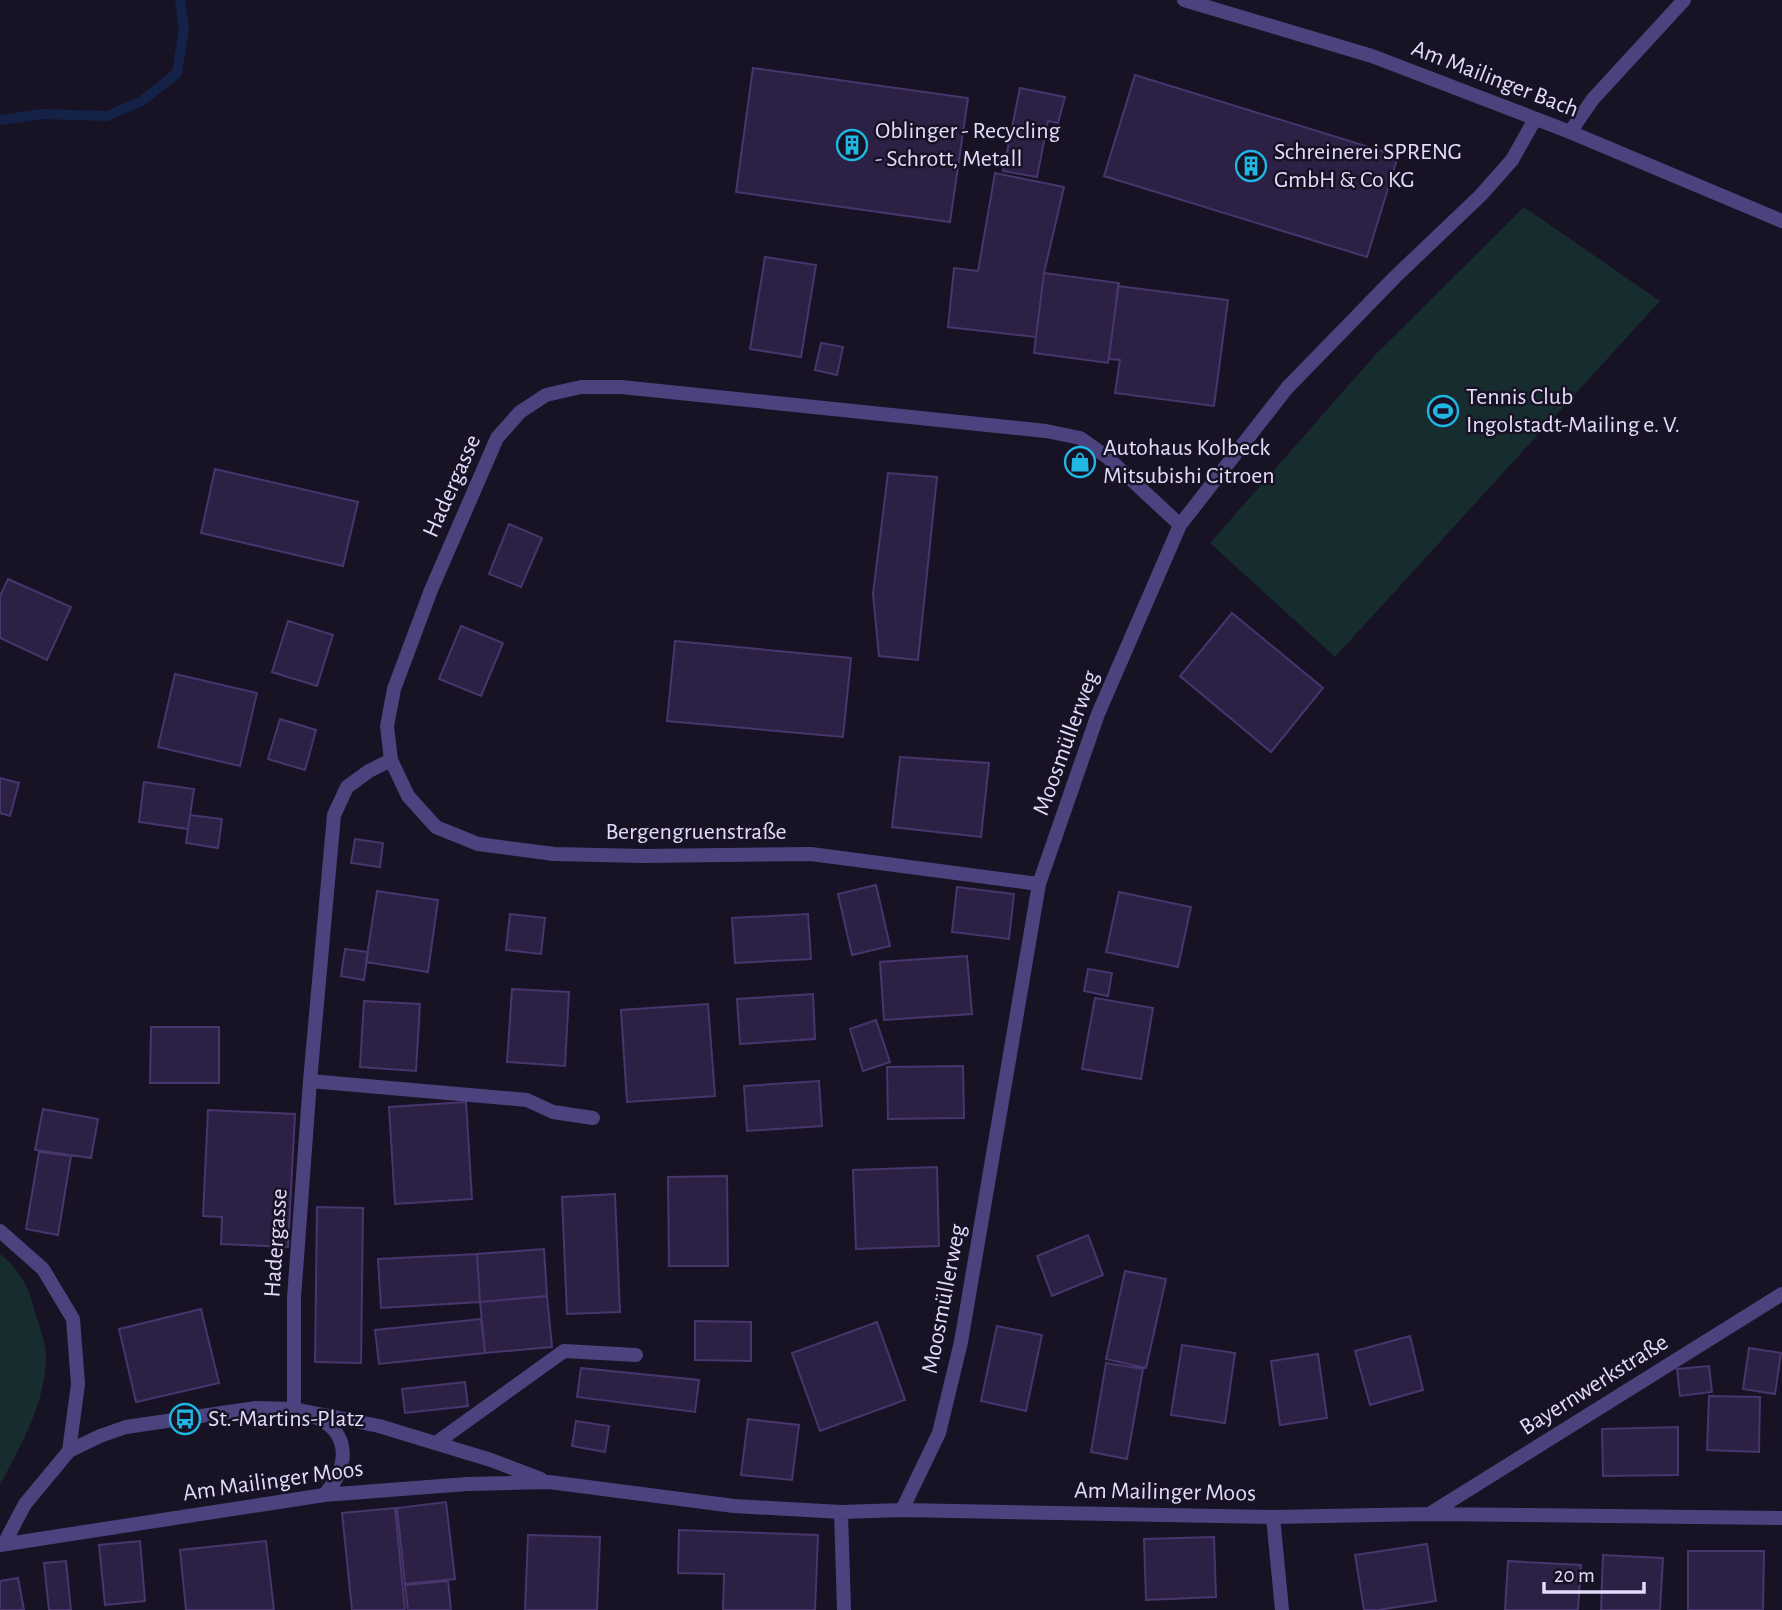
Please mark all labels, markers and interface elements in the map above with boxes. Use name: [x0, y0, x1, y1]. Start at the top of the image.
street label: Am Mailinger Bach: [1408, 36, 1582, 122]
place label: Oblinger - Recycling - Schrott, Metall: [875, 119, 1061, 171]
building icon: Oblinger - Recycling - Schrott, Metall: [835, 128, 869, 162]
place label: Schreinerei SPRENG GmbH & Co KG: [1274, 140, 1462, 192]
building icon: Schreinerei SPRENG GmbH & Co KG: [1234, 149, 1268, 183]
place label: Tennis Club Ingolstadt-Mailing e. V.: [1466, 385, 1680, 437]
sports icon: Tennis Club Ingolstadt-Mailing e. V.: [1426, 394, 1460, 428]
street label: Hadergasse: [419, 431, 485, 541]
place label: Autohaus Kolbeck Mitsubishi Citroen: [1103, 436, 1275, 488]
shop icon: Autohaus Kolbeck Mitsubishi Citroen: [1063, 445, 1097, 479]
street label: Moosmüllerweg: [1029, 667, 1103, 818]
street label: Bergengruenstraße: [605, 820, 787, 844]
street label: Hadergasse: [260, 1188, 292, 1298]
street label: Moosmüllerweg: [918, 1222, 970, 1376]
street label: Bayernwerkstraße: [1516, 1330, 1672, 1440]
bus stop icon: St.-Martins-Platz: [168, 1402, 202, 1436]
place label: St.-Martins-Platz: [208, 1407, 364, 1431]
street label: Am Mailinger Moos: [181, 1456, 365, 1506]
street label: Am Mailinger Moos: [1074, 1478, 1256, 1506]
scale bar: [1544, 1550, 1644, 1594]
text: 20 m: [1554, 1565, 1595, 1586]

